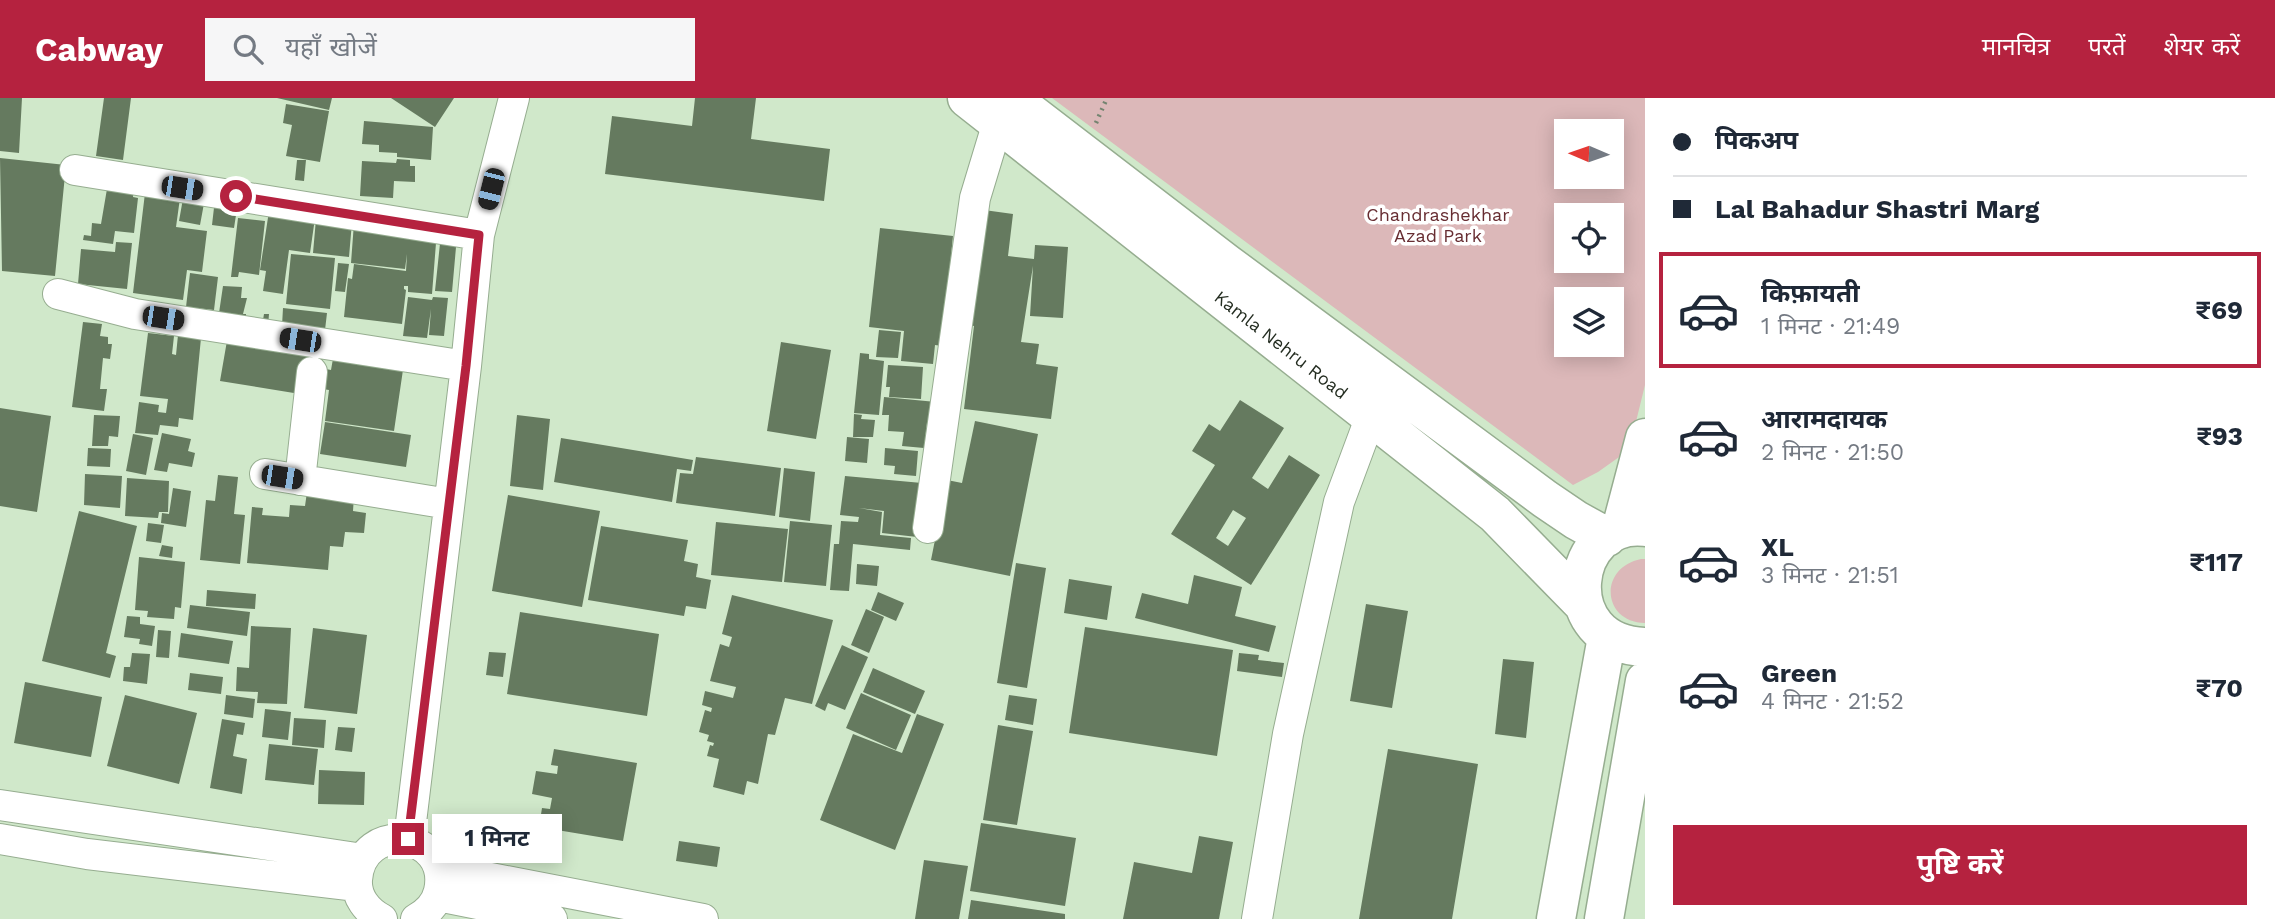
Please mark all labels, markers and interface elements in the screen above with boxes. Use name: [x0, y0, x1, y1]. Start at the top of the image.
search box: [205, 18, 695, 81]
text: Cabway: [35, 30, 163, 69]
icon: search: [229, 30, 267, 68]
text: यहाँ खोजें: [285, 32, 377, 62]
text: मानचित्र: [1982, 33, 2050, 61]
text: परतें: [2088, 33, 2126, 61]
text: शेयर करें: [2164, 33, 2240, 61]
north arrow: [1554, 119, 1624, 189]
map controls: [1554, 119, 1624, 357]
text: पिकअप: [1715, 125, 1798, 155]
car: [476, 166, 507, 212]
car: [160, 174, 205, 202]
route start: [220, 180, 252, 212]
text: Lal Bahadur Shastri Marg: [1715, 194, 2039, 224]
button: locate: [1554, 203, 1624, 273]
park label: Chandrashekhar Azad Park: [1366, 204, 1510, 246]
text: किफ़ायती: [1761, 278, 1860, 308]
icon: car: [1677, 279, 1740, 342]
street label: Kamla Nehru Road: [1210, 286, 1352, 403]
button: layers: [1554, 287, 1624, 357]
text: ₹69: [2195, 295, 2243, 325]
car: [141, 304, 186, 332]
text: 1 मिनट · 21:49: [1761, 313, 1900, 340]
car: [278, 326, 323, 354]
text: आरामदायक: [1761, 404, 1887, 434]
icon: car: [1677, 405, 1740, 468]
text: ₹93: [2196, 421, 2243, 451]
text: 2 मिनट · 21:50: [1761, 439, 1904, 466]
car: [260, 463, 305, 491]
icon: car: [1677, 531, 1740, 594]
text: XL: [1761, 532, 1794, 562]
text: ₹117: [2189, 547, 2243, 577]
text: 3 मिनट · 21:51: [1761, 562, 1899, 589]
icon: car: [1677, 657, 1740, 720]
text: Green: [1761, 658, 1837, 688]
text: ₹70: [2195, 673, 2243, 703]
text: 4 मिनट · 21:52: [1761, 688, 1904, 715]
callout: 1 मिनट: [432, 814, 562, 864]
route end: [392, 823, 424, 855]
text: 1 मिनट: [465, 825, 529, 852]
button: पुष्टि करें: [1673, 825, 2247, 905]

